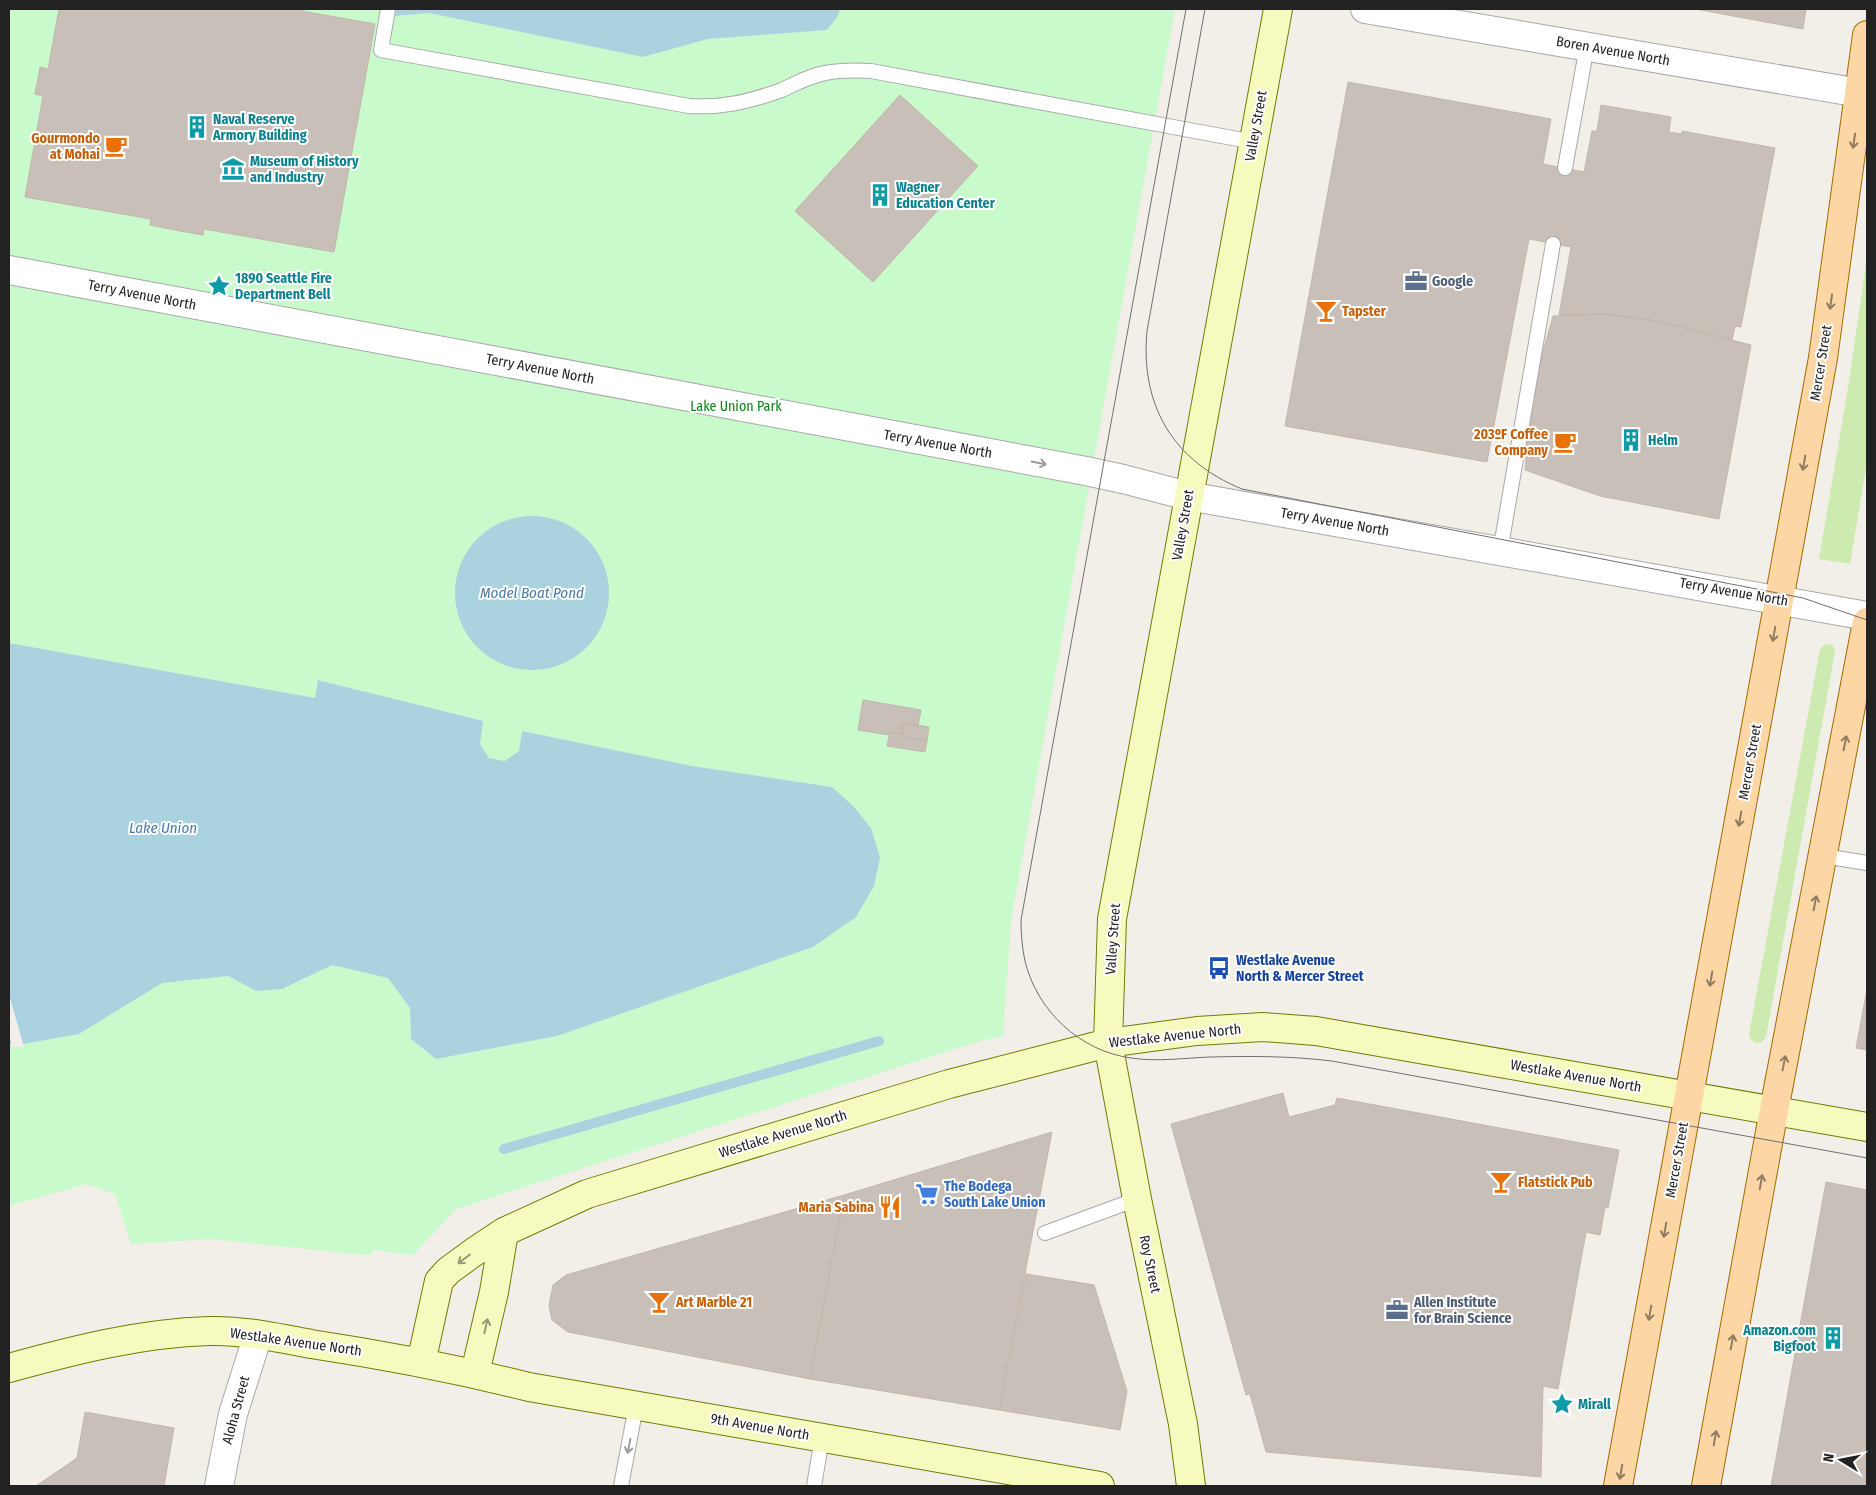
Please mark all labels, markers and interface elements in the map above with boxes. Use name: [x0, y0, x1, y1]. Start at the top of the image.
street label: Boren Avenue North: [1555, 33, 1671, 69]
street label: Valley Street: [1241, 89, 1271, 163]
place label: Naval Reserve Armory Building: [212, 111, 307, 144]
building icon: Naval Reserve Armory Building: [184, 114, 210, 140]
place label: Gourmondo at Mohai: [31, 130, 101, 163]
cafe icon: Gourmondo at Mohai: [103, 133, 129, 159]
one-way arrow: [1848, 133, 1858, 149]
place label: Museum of History and Industry: [250, 153, 359, 186]
museum icon: Museum of History and Industry: [220, 156, 246, 182]
place label: Wagner Education Center: [896, 179, 996, 212]
building icon: Wagner Education Center: [867, 182, 893, 208]
office icon: Google: [1403, 268, 1429, 294]
place label: 1890 Seattle Fire Department Bell: [235, 270, 332, 303]
place icon: 1890 Seattle Fire Department Bell: [206, 273, 232, 299]
place label: Google: [1432, 273, 1473, 290]
street label: Terry Avenue North: [86, 276, 198, 314]
one-way arrow: [1826, 294, 1836, 310]
bar icon: Tapster: [1313, 298, 1339, 324]
place label: Tapster: [1342, 303, 1387, 320]
street label: Mercer Street: [1807, 323, 1835, 402]
street label: Terry Avenue North: [484, 350, 596, 388]
park label: Lake Union Park: [690, 398, 782, 415]
street label: Terry Avenue North: [882, 426, 994, 462]
place label: 203ºF Coffee Company: [1473, 426, 1548, 459]
building icon: Helm: [1618, 427, 1644, 453]
cafe icon: 203ºF Coffee Company: [1552, 429, 1578, 455]
place label: Helm: [1648, 432, 1678, 449]
one-way arrow: [1799, 454, 1809, 470]
one-way arrow: [1030, 458, 1046, 468]
street label: Valley Street: [1168, 488, 1198, 562]
street label: Terry Avenue North: [1279, 504, 1391, 540]
street label: Terry Avenue North: [1678, 574, 1790, 610]
water label: Model Boat Pond: [480, 584, 584, 602]
one-way arrow: [1768, 625, 1778, 641]
street label: Mercer Street: [1735, 722, 1765, 801]
one-way arrow: [1840, 736, 1850, 752]
one-way arrow: [1734, 811, 1744, 827]
water label: Lake Union: [129, 819, 197, 837]
one-way arrow: [1810, 895, 1820, 911]
street label: Valley Street: [1102, 902, 1124, 975]
place label: Westlake Avenue North & Mercer Street: [1236, 952, 1365, 985]
bus stop icon: Westlake Avenue North & Mercer Street: [1206, 955, 1232, 981]
one-way arrow: [1705, 970, 1715, 986]
street label: Westlake Avenue North: [1108, 1021, 1242, 1051]
one-way arrow: [1779, 1055, 1789, 1071]
street label: Westlake Avenue North: [1509, 1056, 1643, 1096]
street label: Westlake Avenue North: [717, 1106, 849, 1162]
street label: Mercer Street: [1662, 1120, 1692, 1199]
bar icon: Flatstick Pub: [1488, 1169, 1514, 1195]
place label: Flatstick Pub: [1518, 1174, 1593, 1191]
one-way arrow: [1757, 1175, 1767, 1191]
place label: The Bodega South Lake Union: [944, 1178, 1046, 1211]
supermarket icon: The Bodega South Lake Union: [914, 1181, 940, 1207]
restaurant icon: Maria Sabina: [877, 1194, 903, 1220]
place label: Maria Sabina: [799, 1199, 874, 1216]
one-way arrow: [1659, 1221, 1669, 1237]
street label: Roy Street: [1136, 1234, 1165, 1295]
one-way arrow: [457, 1254, 471, 1264]
bar icon: Art Marble 21: [646, 1289, 672, 1315]
place label: Art Marble 21: [675, 1294, 752, 1311]
place label: Allen Institute for Brain Science: [1413, 1294, 1512, 1327]
office icon: Allen Institute for Brain Science: [1384, 1297, 1410, 1323]
one-way arrow: [1644, 1304, 1654, 1320]
one-way arrow: [482, 1318, 491, 1334]
place label: Amazon.com Bigfoot: [1742, 1322, 1817, 1355]
street label: Westlake Avenue North: [229, 1324, 363, 1360]
building icon: Amazon.com Bigfoot: [1820, 1325, 1846, 1351]
one-way arrow: [1728, 1335, 1738, 1351]
street label: Aloha Street: [219, 1373, 253, 1446]
place icon: Mirall: [1549, 1391, 1575, 1417]
place label: Mirall: [1578, 1396, 1611, 1413]
street label: 9th Avenue North: [709, 1410, 811, 1444]
one-way arrow: [1710, 1431, 1720, 1447]
north arrow: [1816, 1435, 1866, 1485]
one-way arrow: [623, 1438, 633, 1454]
text: N: [1820, 1452, 1838, 1463]
one-way arrow: [1615, 1464, 1625, 1480]

